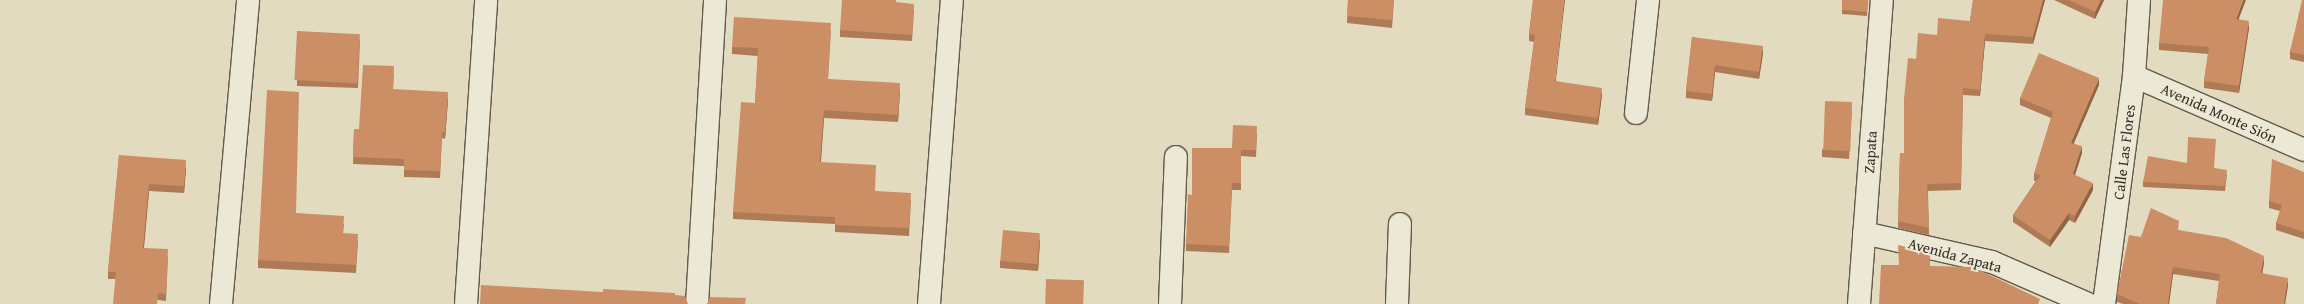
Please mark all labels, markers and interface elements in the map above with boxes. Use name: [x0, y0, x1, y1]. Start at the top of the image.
street label: Avenida Monte Sión: [2158, 79, 2280, 147]
street label: Calle Las Flores: [2109, 103, 2139, 201]
street label: Zapata: [1860, 130, 1880, 174]
street label: Avenida Zapata: [1906, 234, 2004, 276]

